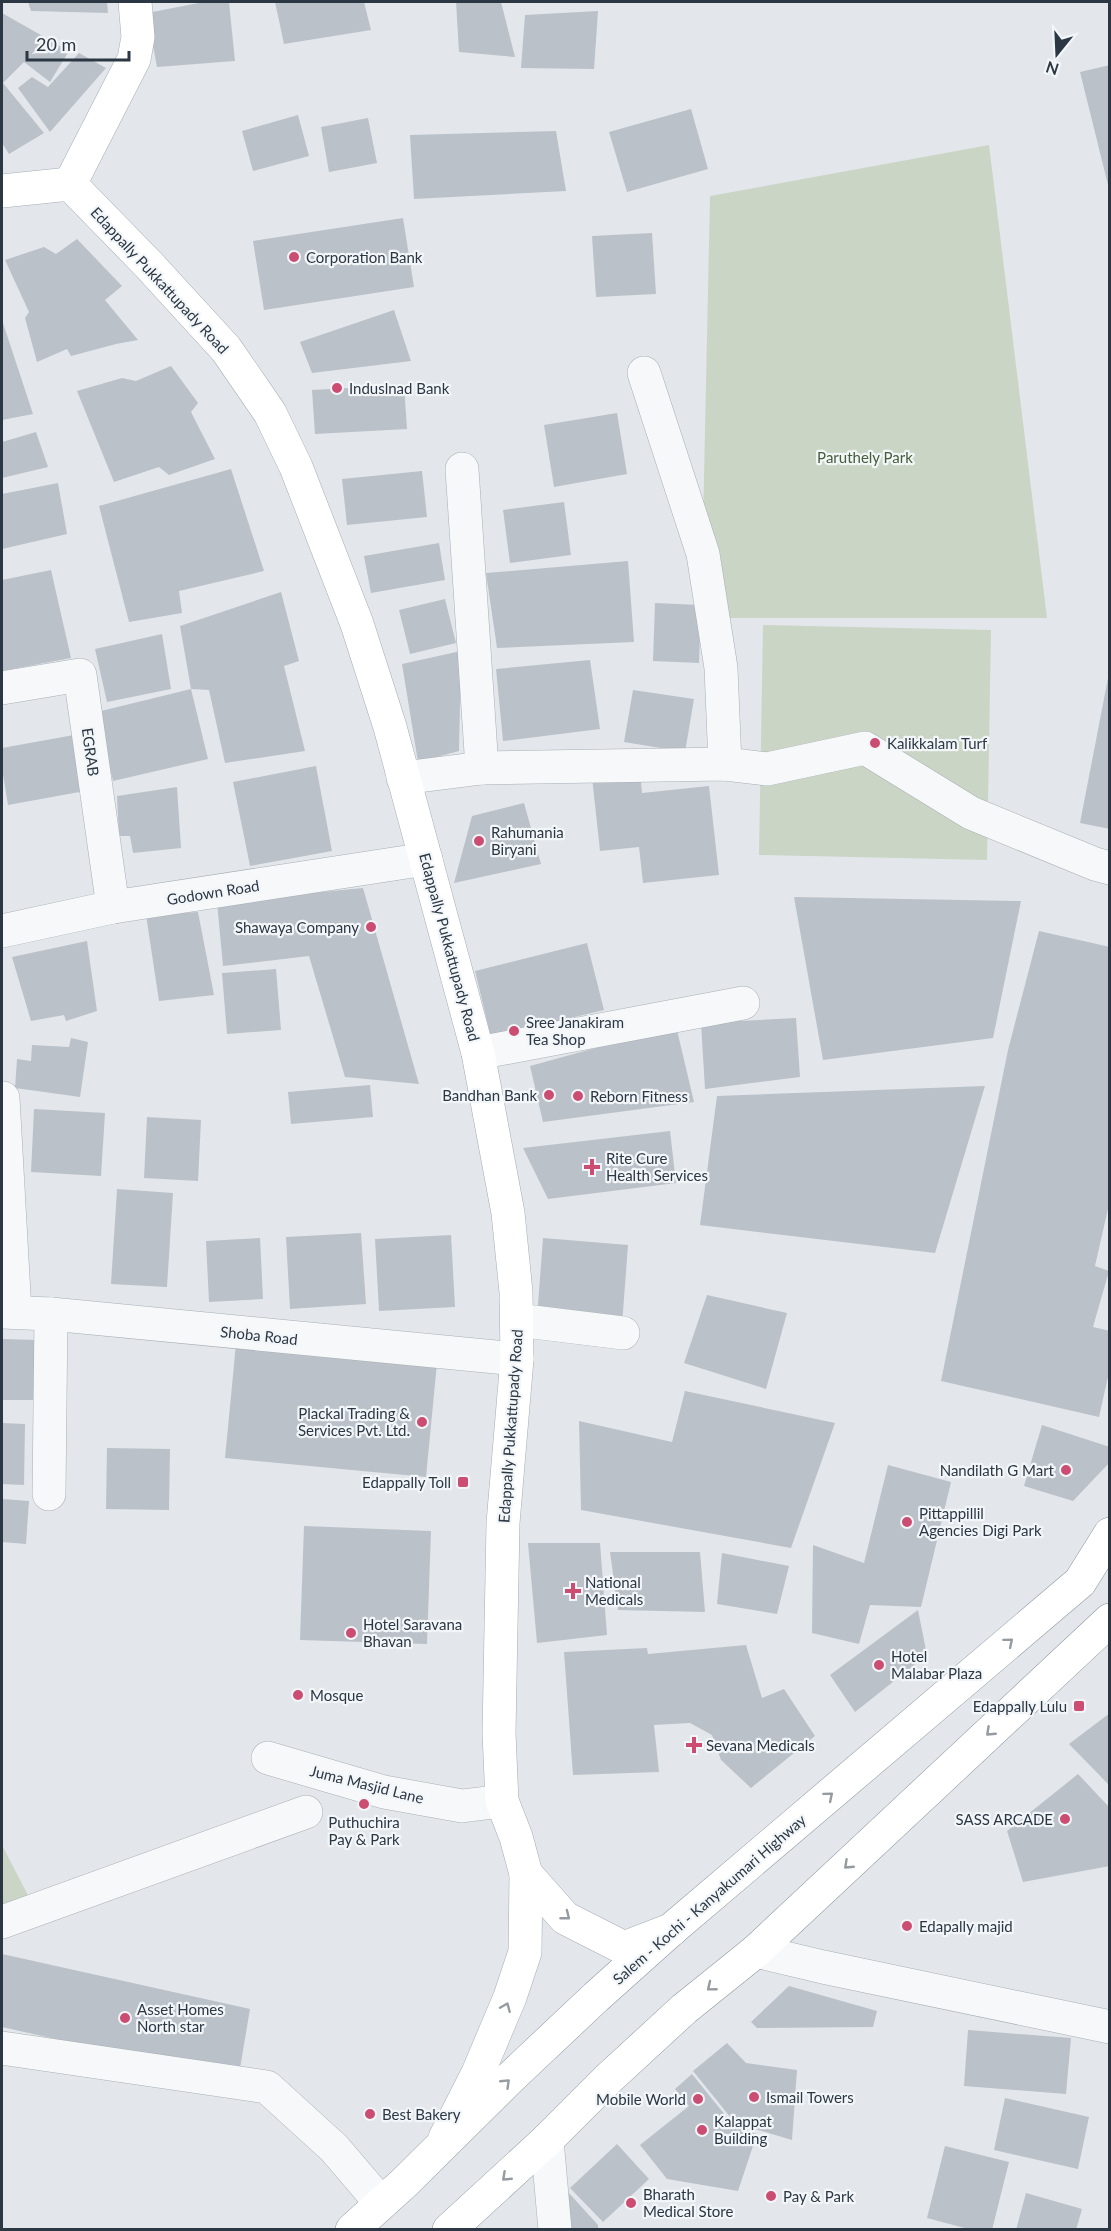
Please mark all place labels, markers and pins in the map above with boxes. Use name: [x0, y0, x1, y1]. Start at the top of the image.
place label: Corporation Bank: [306, 248, 423, 266]
marker: Corporation Bank: [287, 250, 301, 264]
place label: Induslnad Bank: [349, 379, 450, 397]
marker: Induslnad Bank: [330, 381, 344, 395]
place label: Kalikkalam Turf: [887, 734, 988, 752]
marker: Kalikkalam Turf: [868, 736, 882, 750]
place label: Rahumania Biryani: [491, 823, 564, 858]
marker: Rahumania Biryani: [472, 834, 486, 848]
place label: Shawaya Company: [235, 918, 359, 936]
marker: Shawaya Company: [364, 920, 378, 934]
place label: Sree Janakiram Tea Shop: [526, 1013, 624, 1048]
marker: Sree Janakiram Tea Shop: [507, 1024, 521, 1038]
place label: Bandhan Bank: [442, 1086, 537, 1104]
place label: Reborn Fitness: [590, 1087, 688, 1105]
marker: Bandhan Bank: [542, 1088, 556, 1102]
marker: Reborn Fitness: [571, 1089, 585, 1103]
place label: Rite Cure Health Services: [606, 1149, 708, 1184]
marker: Rite Cure Health Services: [583, 1158, 601, 1176]
place label: Plackal Trading & Services Pvt. Ltd.: [298, 1404, 410, 1439]
marker: Plackal Trading & Services Pvt. Ltd.: [415, 1415, 429, 1429]
place label: Nandilath G Mart: [940, 1461, 1055, 1479]
marker: Nandilath G Mart: [1059, 1463, 1073, 1477]
place label: Edappally Toll: [362, 1473, 451, 1491]
marker: Edappally Toll: [456, 1475, 470, 1489]
place label: Pittappillil Agencies Digi Park: [919, 1504, 1042, 1539]
marker: Pittappillil Agencies Digi Park: [900, 1515, 914, 1529]
place label: National Medicals: [585, 1573, 643, 1608]
marker: National Medicals: [566, 1584, 580, 1598]
place label: Hotel Saravana Bhavan: [363, 1615, 462, 1650]
marker: Hotel Saravana Bhavan: [344, 1626, 358, 1640]
place label: Hotel Malabar Plaza: [891, 1647, 982, 1682]
marker: Hotel Malabar Plaza: [872, 1658, 886, 1672]
place label: Mosque: [310, 1686, 363, 1704]
marker: Mosque: [291, 1688, 305, 1702]
place label: Edappally Lulu: [973, 1697, 1067, 1715]
marker: Edappally Lulu: [1072, 1699, 1086, 1713]
place label: Sevana Medicals: [706, 1736, 815, 1754]
marker: Sevana Medicals: [687, 1738, 701, 1752]
marker: Puthuchira Pay & Park: [357, 1797, 371, 1811]
place label: SASS ARCADE: [956, 1810, 1053, 1828]
marker: SASS ARCADE: [1058, 1812, 1072, 1826]
place label: Puthuchira Pay & Park: [328, 1813, 400, 1848]
place label: Edapally majid: [919, 1917, 1013, 1935]
marker: Edapally majid: [900, 1919, 914, 1933]
place label: Asset Homes North star: [137, 2000, 224, 2035]
marker: Asset Homes North star: [118, 2011, 132, 2025]
place label: Ismail Towers: [766, 2088, 854, 2106]
place label: Mobile World: [596, 2090, 686, 2108]
marker: Ismail Towers: [747, 2090, 761, 2104]
marker: Mobile World: [691, 2092, 705, 2106]
place label: Best Bakery: [382, 2105, 461, 2123]
marker: Best Bakery: [363, 2107, 377, 2121]
place label: Kalappat Building: [714, 2112, 773, 2147]
marker: Kalappat Building: [695, 2123, 709, 2137]
place label: Bharath Medical Store: [643, 2185, 733, 2220]
place label: Pay & Park: [783, 2187, 854, 2205]
marker: Pay & Park: [764, 2189, 778, 2203]
marker: Bharath Medical Store: [624, 2196, 638, 2210]

